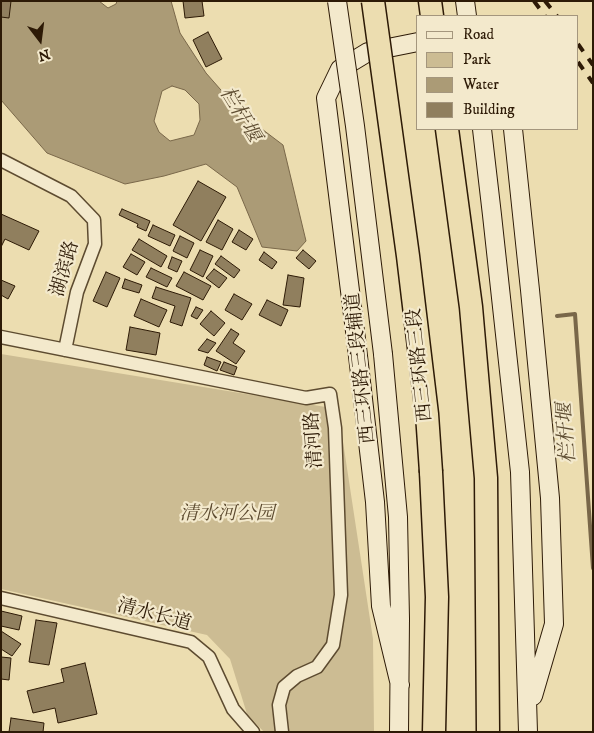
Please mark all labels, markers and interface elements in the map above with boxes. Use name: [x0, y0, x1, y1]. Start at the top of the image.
north arrow: [15, 15, 65, 65]
legend: [416, 15, 579, 130]
text: Road: [463, 25, 494, 44]
text: N: [36, 44, 52, 65]
text: Park: [463, 50, 491, 69]
text: Water: [463, 75, 499, 94]
water label: 栏杆堰: [213, 83, 265, 147]
text: Building: [463, 100, 515, 119]
street label: 湖滨路: [47, 238, 85, 300]
street label: 西三环路三段辅道: [343, 291, 381, 445]
street label: 西三环路三段: [404, 307, 438, 423]
water label: 栏杆堰: [554, 402, 582, 464]
street label: 清河路: [302, 411, 328, 469]
park label: 清水河公园: [180, 504, 274, 526]
street label: 清水长道: [114, 595, 194, 637]

